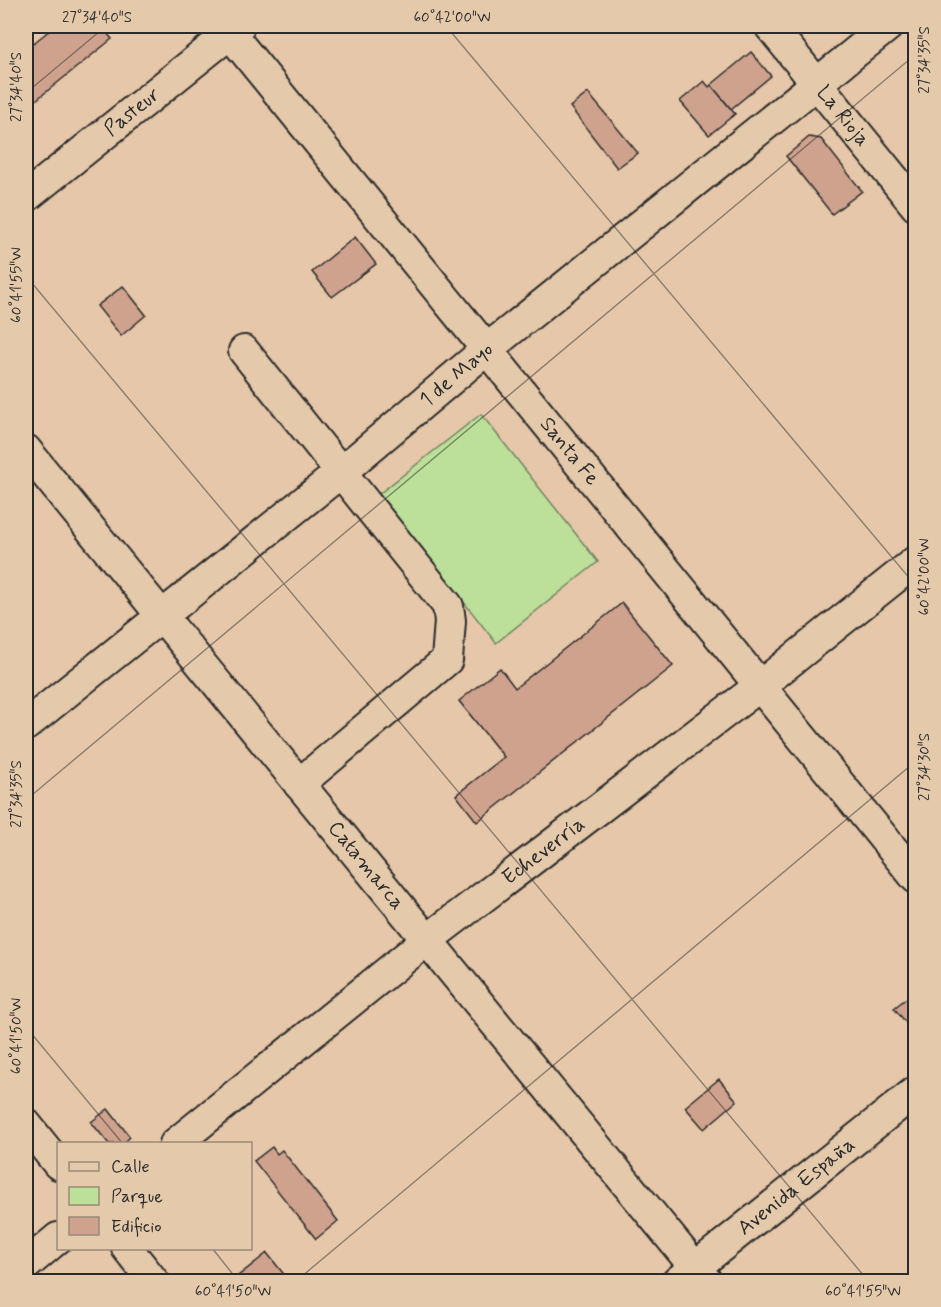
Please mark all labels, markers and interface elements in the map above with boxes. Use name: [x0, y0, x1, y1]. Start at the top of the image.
text: 27°34'40"S: [62, 8, 132, 28]
text: 60°42'00"W: [413, 8, 491, 28]
text: 27°34'35"S: [915, 26, 935, 94]
text: 27°34'40"S: [7, 52, 27, 122]
street label: La Rioja: [810, 80, 876, 152]
street label: Pasteur: [98, 81, 166, 143]
text: 60°41'55"W: [7, 247, 27, 323]
street label: 1 de Mayo: [414, 336, 499, 414]
street label: Santa Fe: [533, 411, 606, 492]
text: 60°42'00"W: [915, 538, 935, 616]
text: 27°34'30"S: [915, 733, 935, 801]
text: 27°34'35"S: [7, 760, 27, 828]
street label: Echeverría: [496, 810, 591, 892]
street label: Catamarca: [321, 815, 411, 916]
text: 60°41'50"W: [7, 998, 27, 1074]
street label: Avenida España: [732, 1131, 861, 1242]
legend: [57, 1142, 252, 1250]
text: Calle: [111, 1155, 150, 1179]
text: Parque: [111, 1185, 163, 1209]
text: Edificio: [111, 1215, 162, 1239]
text: 60°41'50"W: [195, 1282, 271, 1302]
text: 60°41'55"W: [825, 1282, 901, 1302]

